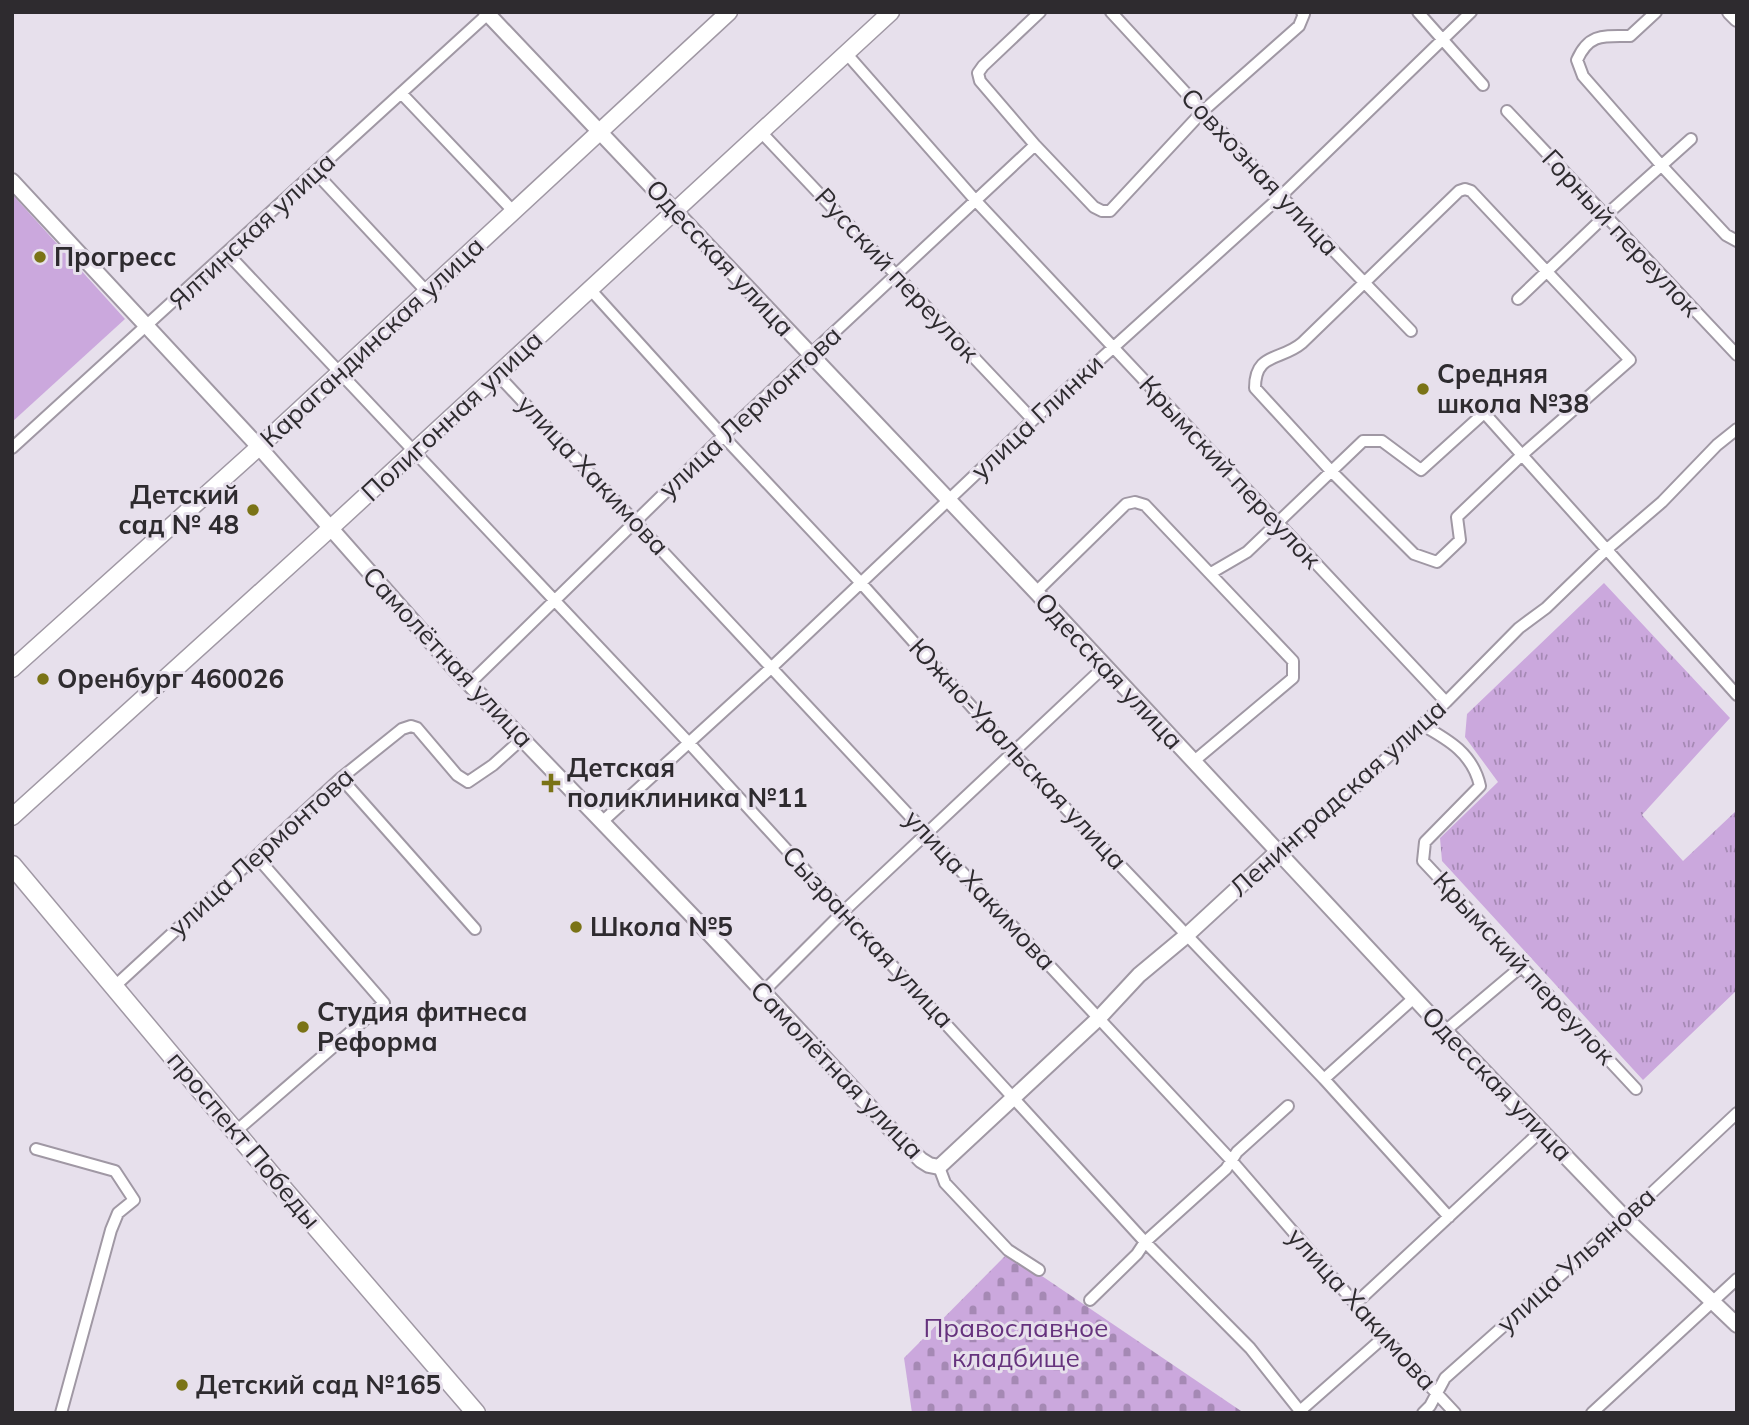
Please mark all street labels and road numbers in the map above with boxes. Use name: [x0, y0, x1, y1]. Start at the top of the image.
street label: Совхозная улица: [1174, 81, 1347, 262]
street label: Горный переулок: [1535, 142, 1707, 323]
street label: Ялтинская улица: [161, 145, 342, 316]
street label: Одесская улица: [639, 172, 802, 343]
street label: Русский переулок: [808, 181, 987, 369]
street label: Карагандинская улица: [253, 229, 491, 454]
street label: улица Лермонтова: [651, 318, 848, 505]
street label: Полигонная улица: [354, 323, 549, 508]
street label: улица Глинки: [964, 347, 1110, 486]
street label: Крымский переулок: [1132, 368, 1328, 575]
street label: улица Хакимова: [510, 387, 676, 562]
street label: Самолётная улица: [356, 559, 541, 754]
street label: Одесская улица: [1028, 585, 1191, 756]
street label: Южно-Уральская улица: [902, 631, 1134, 876]
street label: Ленинградская улица: [1223, 692, 1453, 903]
street label: улица Лермонтова: [161, 760, 360, 944]
street label: улица Хакимова: [897, 802, 1063, 977]
street label: Сызранская улица: [775, 839, 961, 1035]
street label: Крымский переулок: [1426, 864, 1622, 1071]
street label: Самолётная улица: [744, 973, 931, 1166]
street label: Одесская улица: [1415, 999, 1580, 1168]
street label: проспект Победы: [160, 1044, 328, 1235]
street label: улица Ульянова: [1489, 1180, 1662, 1340]
street label: улица Хакимова: [1281, 1220, 1444, 1397]

